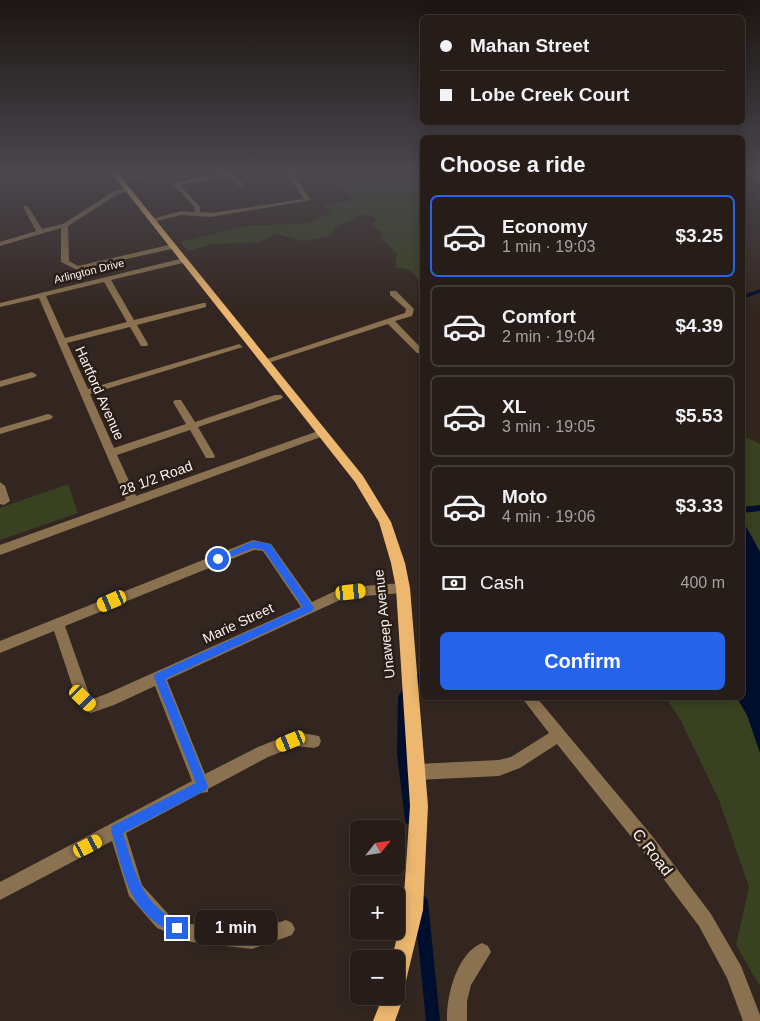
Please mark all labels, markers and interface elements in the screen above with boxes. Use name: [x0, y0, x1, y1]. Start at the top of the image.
text: Mahan Street: [470, 35, 589, 56]
text: Lobe Creek Court: [470, 84, 629, 105]
text: Choose a ride: [440, 152, 585, 177]
icon: car: [442, 214, 487, 259]
text: Economy: [502, 216, 588, 237]
text: $3.25: [675, 225, 723, 246]
text: 1 min · 19:03: [502, 238, 595, 255]
street label: Arlington Drive: [53, 256, 125, 286]
icon: car: [442, 304, 487, 349]
text: Comfort: [502, 306, 576, 327]
text: $4.39: [675, 315, 723, 336]
text: 2 min · 19:04: [502, 328, 595, 345]
street label: Hartford Avenue: [72, 344, 128, 443]
icon: car: [442, 394, 487, 439]
text: XL: [502, 396, 526, 417]
text: $5.53: [675, 405, 723, 426]
text: 3 min · 19:05: [502, 418, 595, 435]
street label: 28 1/2 Road: [117, 457, 195, 499]
icon: car: [442, 484, 487, 529]
text: Moto: [502, 486, 547, 507]
text: $3.33: [675, 495, 723, 516]
text: 4 min · 19:06: [502, 508, 595, 525]
route start: [207, 548, 229, 570]
street label: Unaweep Avenue: [370, 569, 398, 679]
icon: cash: [440, 569, 468, 597]
text: Cash: [480, 572, 524, 593]
text: 400 m: [681, 574, 725, 591]
car: [335, 583, 366, 601]
car: [95, 588, 128, 614]
street label: Marie Street: [200, 600, 276, 646]
button: Confirm: [440, 632, 725, 690]
car: [66, 682, 99, 714]
car: [274, 728, 307, 754]
north arrow: [350, 820, 405, 875]
map controls: [350, 820, 405, 1005]
street label: C Road: [629, 826, 676, 879]
car: [71, 833, 104, 859]
button: +: [350, 885, 405, 940]
callout: 1 min: [194, 910, 277, 946]
route end: [166, 917, 188, 939]
text: 1 min: [215, 919, 257, 936]
button: −: [350, 950, 405, 1005]

